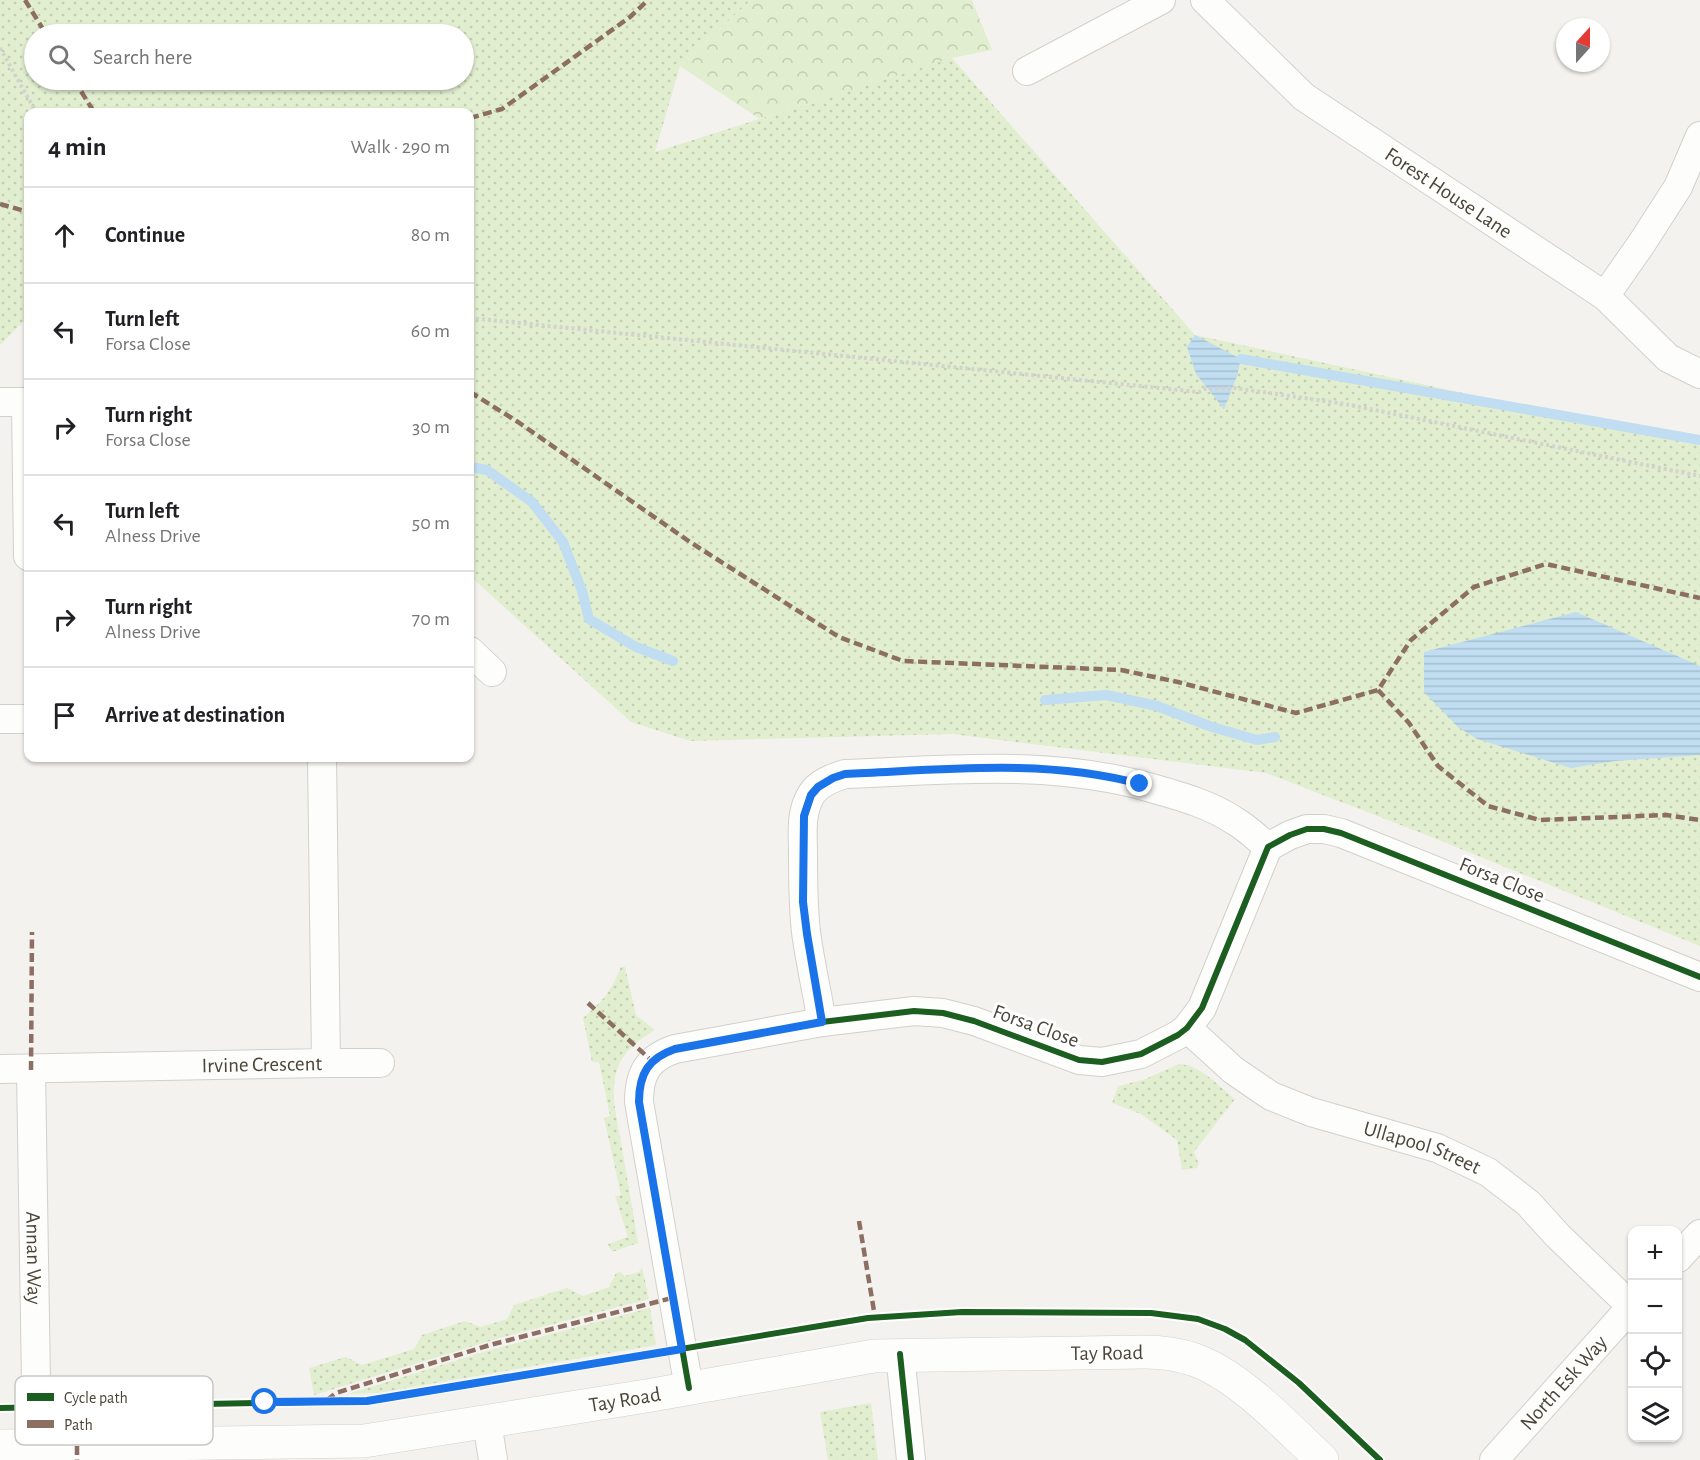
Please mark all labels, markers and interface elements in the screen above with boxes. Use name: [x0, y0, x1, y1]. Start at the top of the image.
north arrow: [1556, 18, 1610, 72]
search box: [24, 24, 474, 90]
icon: search: [45, 41, 78, 74]
text: Search here: [93, 46, 192, 68]
text: 4 min: [48, 134, 107, 160]
text: Walk · 290 m: [350, 137, 450, 157]
street label: Forest House Lane: [1381, 143, 1516, 242]
icon: ahead: [48, 219, 81, 252]
text: Continue: [105, 224, 185, 246]
text: 80 m: [411, 225, 450, 245]
text: Turn left: [105, 308, 179, 330]
icon: left: [48, 315, 81, 348]
text: 60 m: [411, 321, 450, 341]
text: Forsa Close: [105, 334, 191, 354]
text: Turn right: [105, 404, 192, 426]
icon: right: [48, 411, 81, 444]
text: 30 m: [412, 417, 450, 437]
text: Forsa Close: [105, 430, 191, 450]
text: Turn left: [105, 500, 179, 522]
icon: left: [48, 507, 81, 540]
text: 50 m: [412, 513, 450, 533]
text: Alness Drive: [105, 526, 201, 546]
text: Turn right: [105, 596, 192, 618]
icon: right: [48, 603, 81, 636]
text: 70 m: [412, 609, 450, 629]
text: Alness Drive: [105, 622, 201, 642]
icon: arrive: [48, 699, 81, 732]
text: Arrive at destination: [105, 704, 285, 726]
route end: [1126, 770, 1152, 796]
street label: Forsa Close: [1456, 853, 1548, 907]
street label: Forsa Close: [990, 1001, 1082, 1051]
street label: Irvine Crescent: [202, 1053, 323, 1076]
street label: Ullapool Street: [1361, 1117, 1484, 1178]
street label: Annan Way: [23, 1211, 45, 1305]
map controls: [1628, 1226, 1682, 1442]
button: +: [1628, 1226, 1682, 1280]
button: −: [1628, 1280, 1682, 1334]
street label: North Esk Way: [1516, 1331, 1611, 1434]
button: locate: [1628, 1334, 1682, 1388]
street label: Tay Road: [1070, 1342, 1143, 1364]
legend: [15, 1376, 213, 1445]
street label: Tay Road: [587, 1383, 662, 1415]
route start: [251, 1388, 277, 1414]
button: layers: [1628, 1388, 1682, 1442]
text: Cycle path: [64, 1390, 128, 1407]
text: Path: [64, 1417, 93, 1433]

